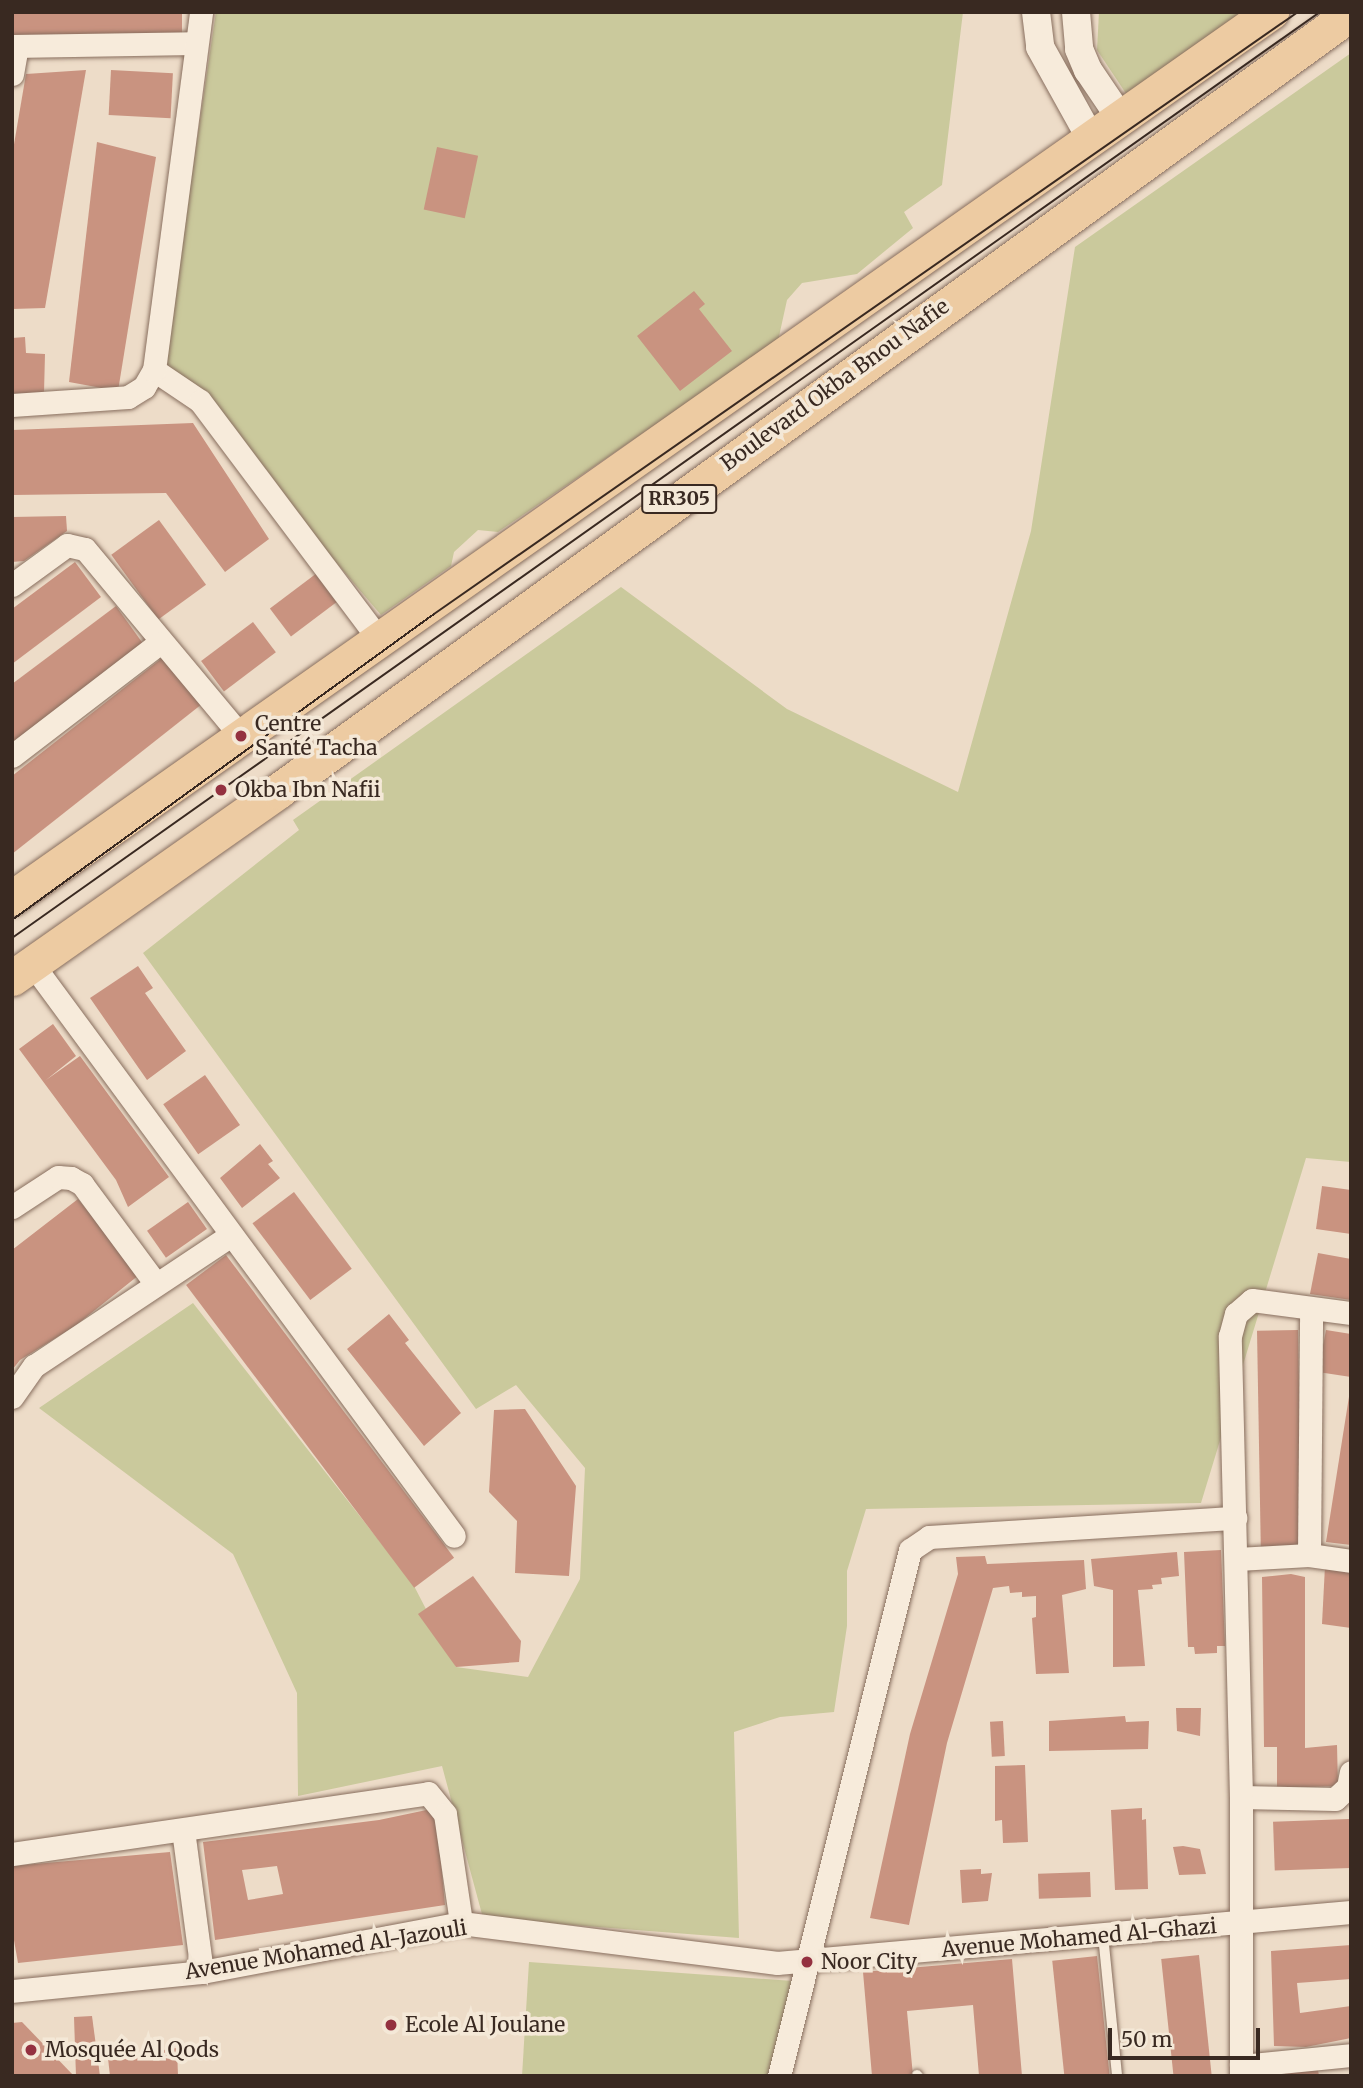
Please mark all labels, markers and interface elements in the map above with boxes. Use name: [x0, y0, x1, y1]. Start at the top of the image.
street label: Boulevard Okba Bnou Nafie: [716, 294, 954, 476]
road number: RR305: [640, 484, 718, 514]
place label: Centre Santé Tacha: [255, 711, 377, 761]
marker: Centre Santé Tacha: [233, 728, 249, 744]
place label: Okba Ibn Nafii: [235, 777, 381, 803]
marker: Okba Ibn Nafii: [213, 782, 229, 798]
street label: Avenue Mohamed Al-Ghazi: [940, 1913, 1218, 1963]
street label: Avenue Mohamed Al-Jazouli: [183, 1915, 469, 1985]
place label: Noor City: [821, 1949, 917, 1975]
marker: Noor City: [799, 1954, 815, 1970]
place label: Ecole Al Joulane: [405, 2012, 565, 2038]
scale bar: [1111, 2014, 1263, 2058]
marker: Ecole Al Joulane: [383, 2017, 399, 2033]
text: 50 m: [1121, 2026, 1172, 2053]
place label: Mosquée Al Qods: [45, 2037, 219, 2063]
marker: Mosquée Al Qods: [23, 2042, 39, 2058]

